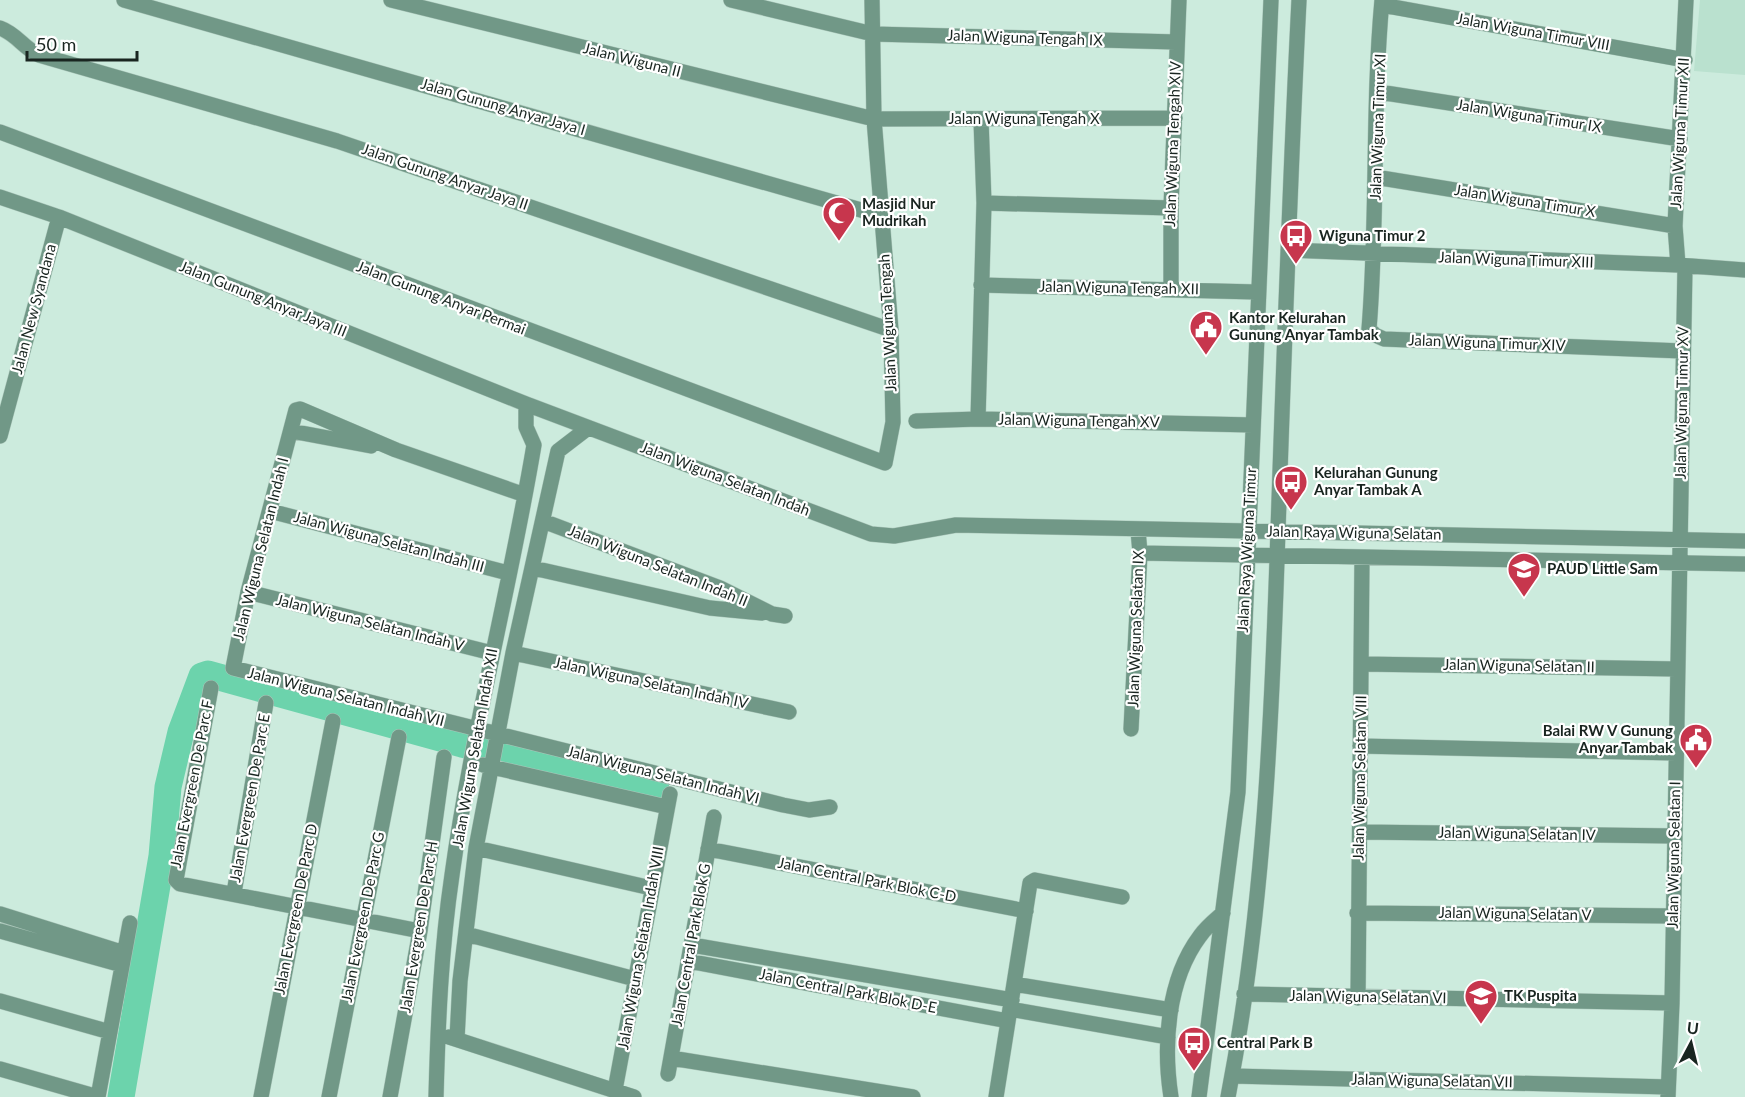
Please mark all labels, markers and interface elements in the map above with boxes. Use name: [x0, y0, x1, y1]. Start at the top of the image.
street label: Jalan Wiguna Timur VIII: [1455, 9, 1611, 53]
scale bar: [27, 24, 136, 62]
street label: Jalan Wiguna Tengah IX: [947, 25, 1103, 49]
text: 50 m: [36, 33, 76, 55]
street label: Jalan Wiguna II: [582, 38, 683, 80]
street label: Jalan Wiguna Timur XI: [1365, 53, 1389, 201]
street label: Jalan Wiguna Timur XII: [1666, 57, 1692, 209]
street label: Jalan Wiguna Tengah XIV: [1160, 60, 1184, 227]
street label: Jalan Gunung Anyar Jaya I: [419, 74, 588, 138]
street label: Jalan Wiguna Timur IX: [1455, 95, 1603, 135]
street label: Jalan Wiguna Tengah X: [948, 109, 1100, 127]
street label: Jalan Gunung Anyar Jaya II: [360, 139, 531, 213]
street label: Jalan Wiguna Timur X: [1453, 180, 1597, 220]
place label: Masjid Nur Mudrikah: [862, 194, 936, 229]
mosque icon: Masjid Nur Mudrikah: [821, 195, 857, 242]
bus stop icon: Wiguna Timur 2: [1278, 218, 1314, 265]
place label: Wiguna Timur 2: [1319, 226, 1426, 244]
street label: Jalan New Syandana: [7, 242, 59, 376]
street label: Jalan Wiguna Timur XIII: [1438, 247, 1594, 271]
street label: Jalan Wiguna Tengah: [874, 254, 900, 392]
street label: Jalan Gunung Anyar Jaya III: [177, 256, 350, 340]
street label: Jalan Gunung Anyar Permai: [354, 256, 529, 338]
street label: Jalan Wiguna Tengah XII: [1039, 277, 1199, 297]
place label: Kantor Kelurahan Gunung Anyar Tambak: [1229, 308, 1380, 343]
public building icon: Kantor Kelurahan Gunung Anyar Tambak: [1188, 309, 1224, 356]
street label: Jalan Wiguna Timur XV: [1671, 326, 1691, 480]
street label: Jalan Wiguna Timur XIV: [1408, 330, 1567, 354]
street label: Jalan Wiguna Tengah XV: [998, 410, 1161, 430]
street label: Jalan Wiguna Selatan Indah: [638, 437, 813, 519]
street label: Jalan Wiguna Selatan Indah I: [229, 455, 292, 642]
place label: Kelurahan Gunung Anyar Tambak A: [1313, 463, 1438, 498]
bus stop icon: Kelurahan Gunung Anyar Tambak A: [1273, 464, 1309, 511]
street label: Jalan Raya Wiguna Timur: [1233, 467, 1259, 633]
street label: Jalan Wiguna Selatan Indah III: [292, 507, 486, 575]
street label: Jalan Wiguna Selatan Indah II: [566, 521, 751, 609]
street label: Jalan Raya Wiguna Selatan: [1266, 521, 1442, 543]
street label: Jalan Wiguna Selatan IX: [1123, 550, 1147, 708]
school or university icon: PAUD Little Sam: [1506, 551, 1542, 598]
place label: PAUD Little Sam: [1547, 559, 1658, 577]
street label: Jalan Wiguna Selatan Indah V: [274, 590, 467, 654]
street label: Jalan Wiguna Selatan Indah XII: [448, 647, 500, 849]
street label: Jalan Wiguna Selatan Indah IV: [552, 653, 751, 712]
street label: Jalan Wiguna Selatan II: [1443, 655, 1595, 675]
street label: Jalan Wiguna Selatan Indah VII: [246, 663, 446, 729]
street label: Jalan Wiguna Selatan VIII: [1349, 695, 1369, 861]
street label: Jalan Evergreen De Parc F: [166, 698, 216, 869]
street label: Jalan Evergreen De Parc E: [225, 712, 273, 884]
place label: Balai RW V Gunung Anyar Tambak: [1543, 721, 1674, 756]
public building icon: Balai RW V Gunung Anyar Tambak: [1678, 722, 1714, 769]
street label: Jalan Wiguna Selatan Indah VI: [565, 741, 761, 807]
street label: Jalan Wiguna Selatan I: [1663, 781, 1683, 929]
street label: Jalan Evergreen De Parc D: [270, 822, 320, 996]
street label: Jalan Wiguna Selatan IV: [1438, 823, 1597, 843]
street label: Jalan Evergreen De Parc G: [337, 830, 387, 1004]
street label: Jalan Evergreen De Parc H: [396, 840, 440, 1014]
street label: Jalan Wiguna Selatan Indah VIII: [613, 845, 667, 1051]
street label: Jalan Central Park Blok C-D: [776, 853, 958, 905]
street label: Jalan Central Park Blok G: [667, 862, 713, 1028]
street label: Jalan Wiguna Selatan V: [1438, 903, 1592, 923]
street label: Jalan Central Park Blok D-E: [758, 964, 938, 1016]
school or university icon: TK Puspita: [1463, 978, 1499, 1025]
street label: Jalan Wiguna Selatan VI: [1289, 986, 1447, 1006]
place label: TK Puspita: [1504, 986, 1577, 1004]
north arrow: [1661, 1013, 1721, 1073]
text: U: [1686, 1017, 1700, 1038]
bus stop icon: Central Park B: [1176, 1025, 1212, 1072]
place label: Central Park B: [1217, 1033, 1313, 1051]
street label: Jalan Wiguna Selatan VII: [1351, 1070, 1513, 1090]

